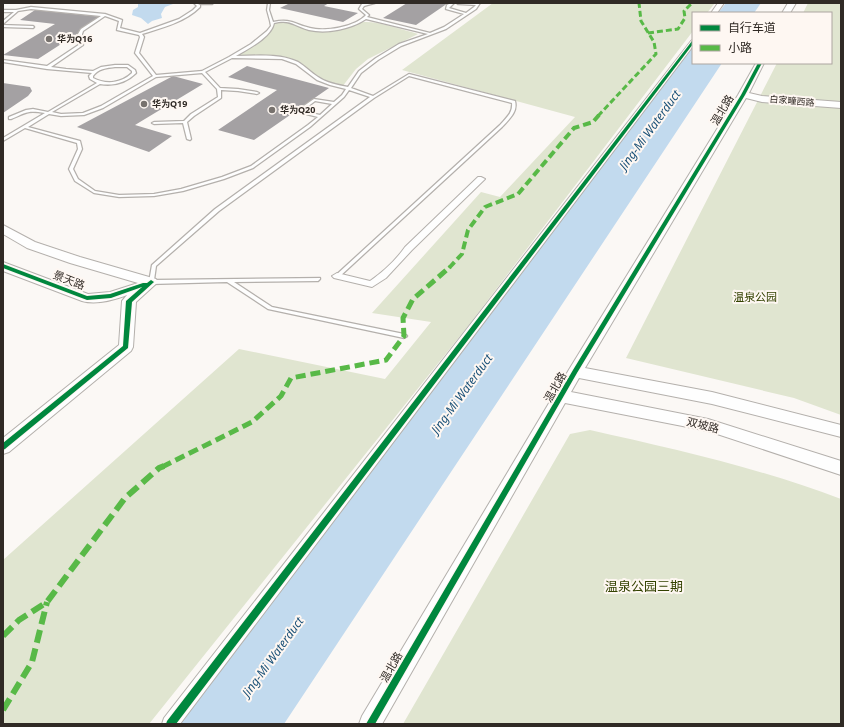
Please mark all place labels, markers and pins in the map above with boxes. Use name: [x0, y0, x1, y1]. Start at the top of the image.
place label: 华为Q16: [57, 32, 92, 45]
marker: 华为Q16: [44, 34, 54, 44]
place label: 华为Q19: [152, 97, 187, 110]
marker: 华为Q19: [139, 99, 149, 109]
place label: 华为Q20: [280, 103, 315, 116]
marker: 华为Q20: [267, 105, 277, 115]

